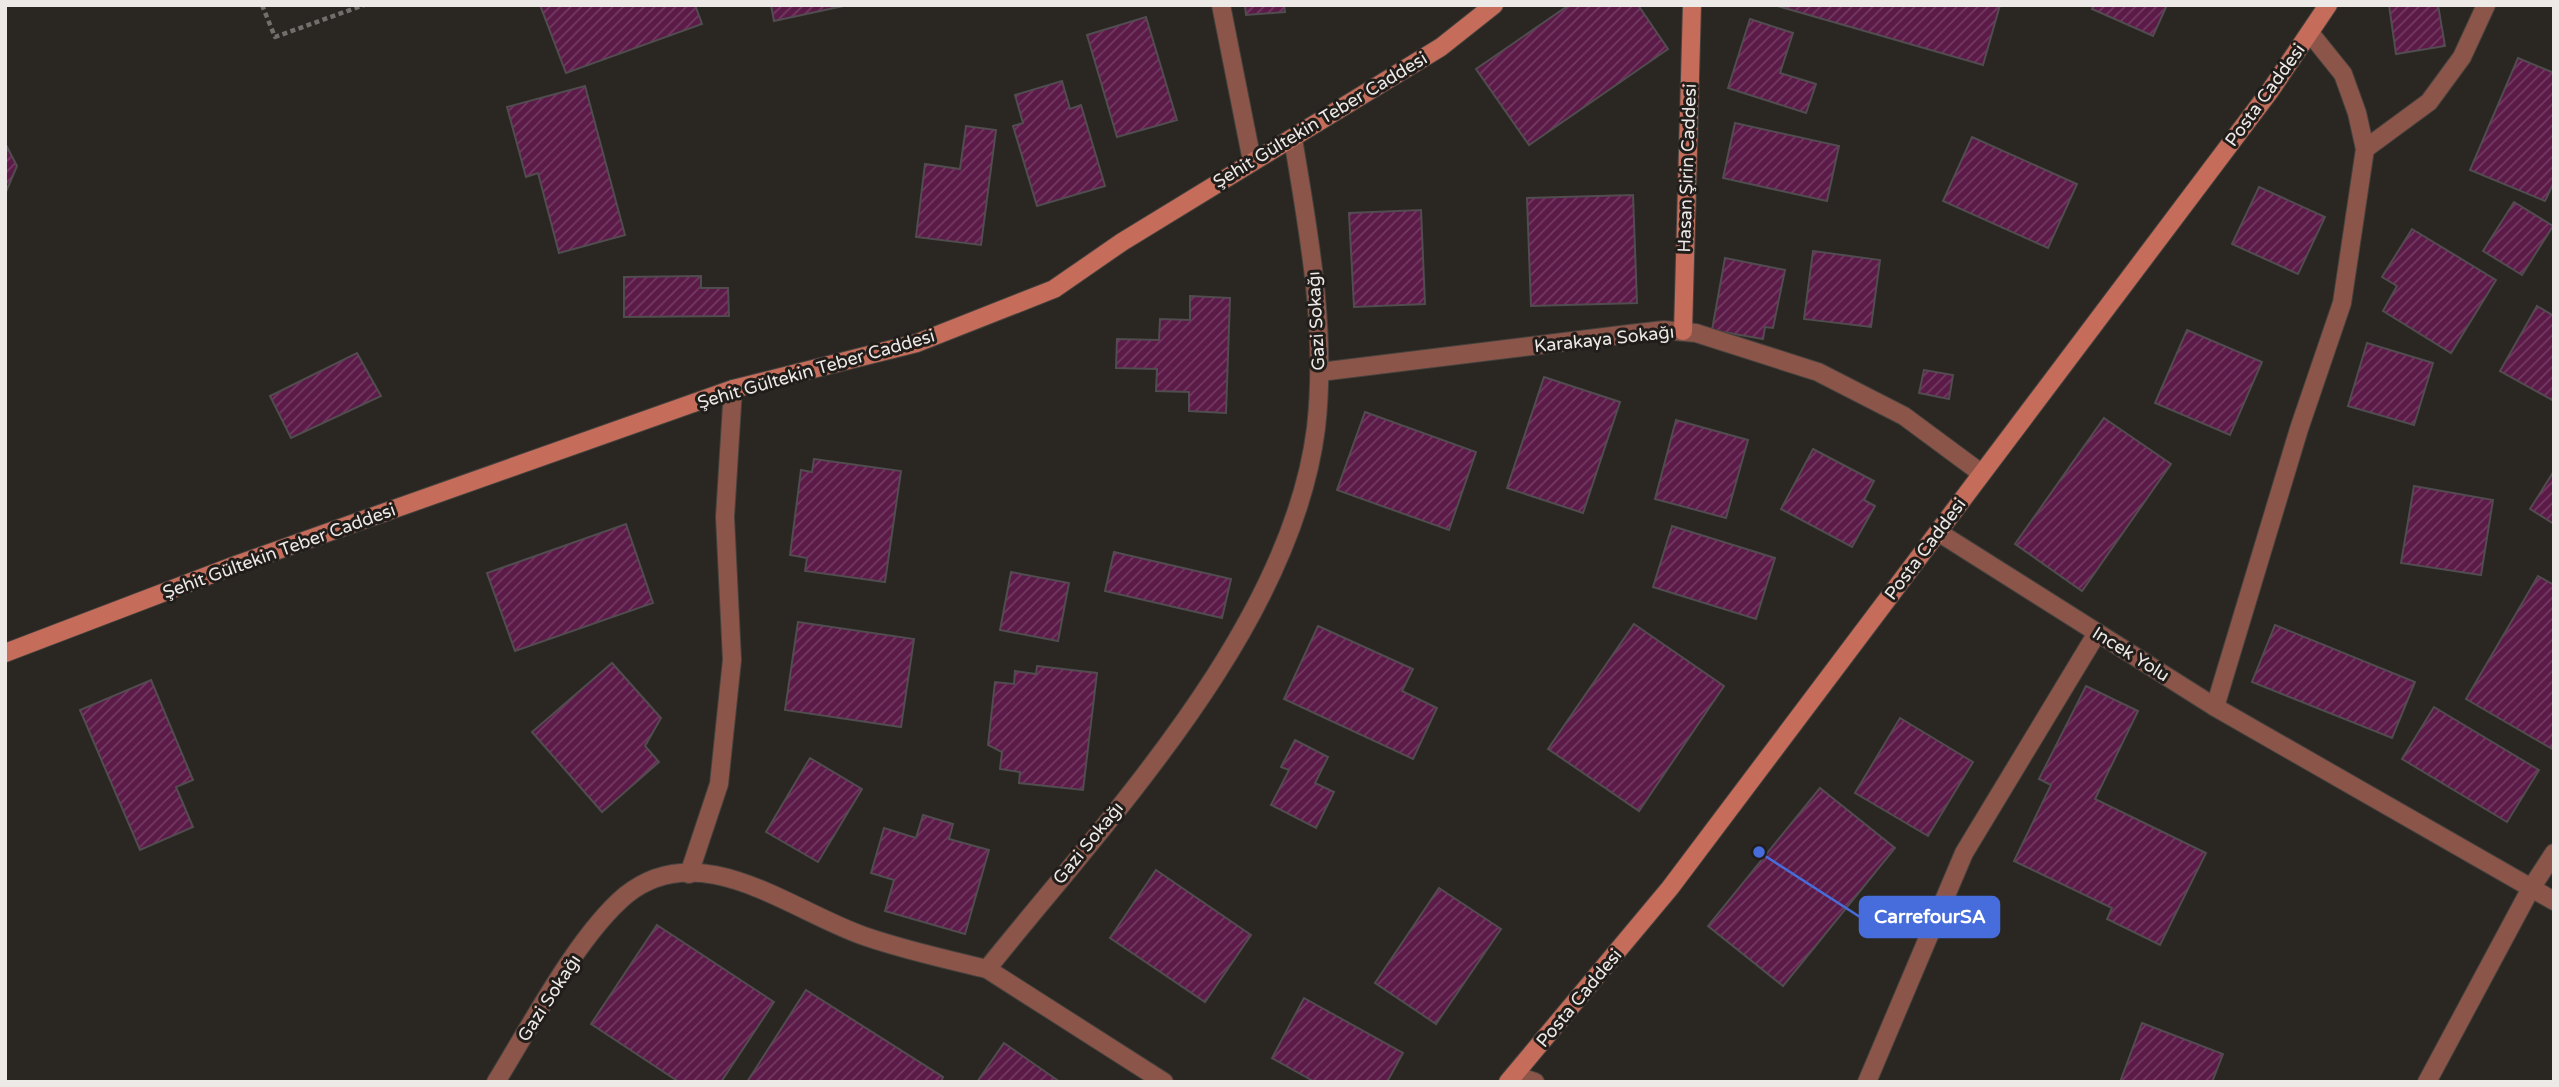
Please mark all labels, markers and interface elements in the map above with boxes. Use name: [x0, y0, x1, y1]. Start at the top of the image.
street label: Posta Caddesi: [2220, 39, 2310, 151]
street label: Şehit Gültekin Teber Caddesi: [1209, 47, 1431, 193]
street label: Hasan Şirin Caddesi: [1673, 83, 1701, 253]
street label: Gazi Sokağı: [1302, 271, 1330, 371]
street label: Karakaya Sokağı: [1533, 321, 1675, 357]
street label: Şehit Gültekin Teber Caddesi: [695, 325, 937, 413]
street label: Posta Caddesi: [1880, 494, 1970, 604]
street label: Şehit Gültekin Teber Caddesi: [160, 499, 398, 603]
street label: Incek Yolu: [2088, 622, 2174, 686]
street label: Gazi Sokağı: [1048, 797, 1128, 889]
callout: CarrefourSA: [1860, 897, 1999, 937]
text: CarrefourSA: [1874, 906, 1986, 928]
street label: Posta Caddesi: [1531, 944, 1627, 1052]
street label: Gazi Sokağı: [513, 950, 585, 1046]

